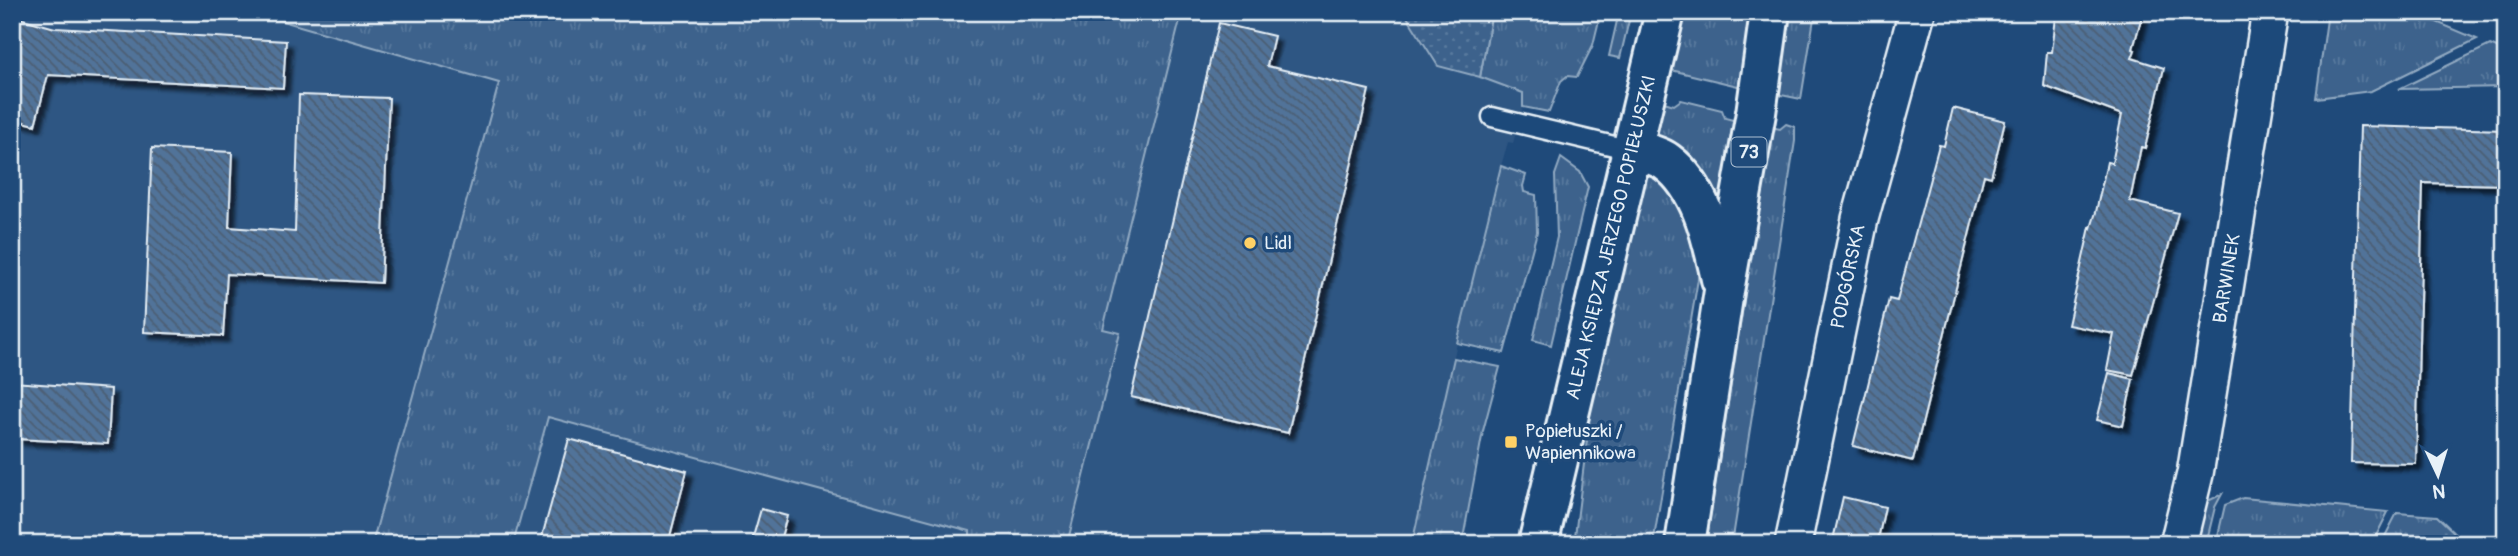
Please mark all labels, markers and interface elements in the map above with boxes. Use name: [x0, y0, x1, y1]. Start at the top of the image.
street label: ALEJA KSIĘDZA JERZEGO POPIEŁUSZKI: [1561, 73, 1661, 402]
road number: 73: [1732, 138, 1766, 167]
street label: PODGÓRSKA: [1826, 222, 1871, 331]
place label: Lidl: [1264, 231, 1292, 255]
street label: BARWINEK: [2208, 232, 2246, 325]
marker: Lidl: [1242, 235, 1258, 251]
place label: Popiełuszki / Wapiennikowa: [1525, 419, 1636, 465]
marker: Popiełuszki / Wapiennikowa: [1503, 434, 1519, 450]
north arrow: [2402, 440, 2472, 510]
text: N: [2432, 479, 2446, 503]

